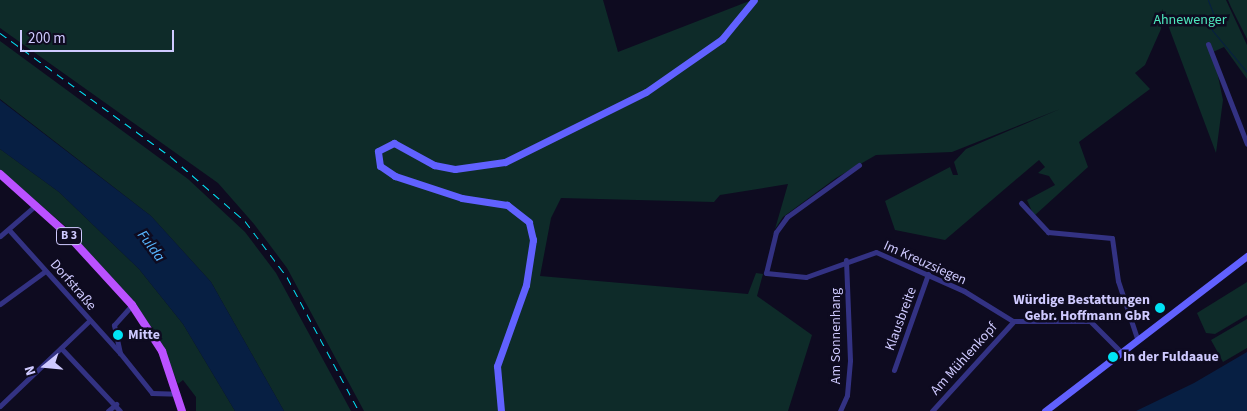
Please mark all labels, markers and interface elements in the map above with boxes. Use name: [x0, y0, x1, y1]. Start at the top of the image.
park label: Ahnewenger: [1153, 12, 1227, 28]
scale bar: [22, 20, 176, 52]
text: 200 m: [28, 28, 66, 49]
road number: B 3: [55, 227, 83, 246]
water label: Fulda: [133, 227, 169, 265]
street label: Im Kreuzsiegen: [881, 237, 969, 289]
street label: Dorfstraße: [46, 256, 100, 314]
street label: Klausbreite: [882, 285, 920, 353]
street label: Am Sonnenhang: [828, 288, 844, 384]
place label: Würdige Bestattungen Gebr. Hoffmann GbR: [1013, 292, 1150, 324]
marker: Würdige Bestattungen Gebr. Hoffmann GbR: [1154, 302, 1166, 314]
street label: Am Mühlenkopf: [927, 319, 1001, 399]
place label: Mitte: [128, 327, 160, 343]
marker: Mitte: [112, 329, 124, 341]
north arrow: [20, 341, 70, 391]
place label: In der Fuldaaue: [1123, 349, 1219, 365]
marker: In der Fuldaaue: [1107, 351, 1119, 363]
text: N: [20, 363, 42, 378]

